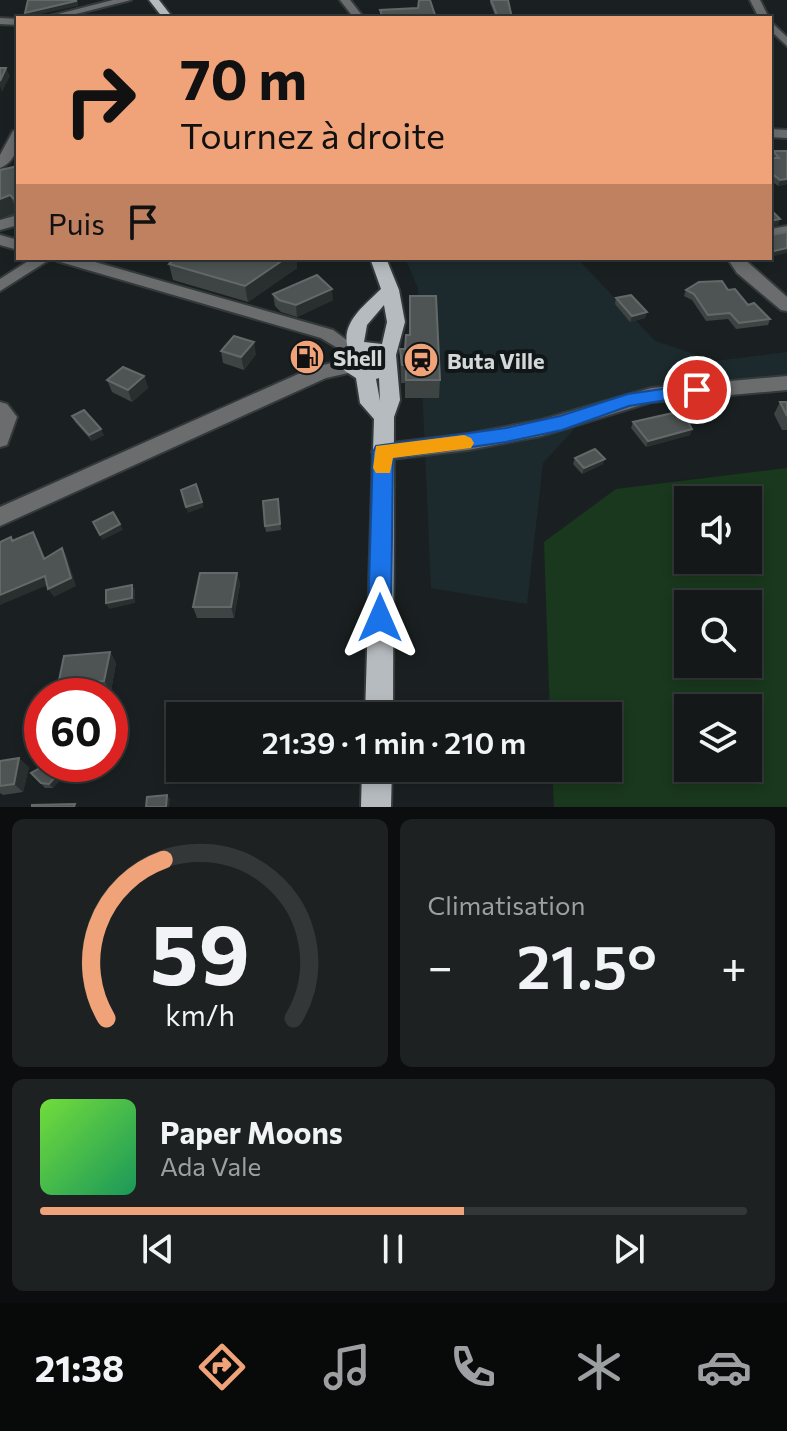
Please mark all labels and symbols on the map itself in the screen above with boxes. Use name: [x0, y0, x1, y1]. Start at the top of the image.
fuel station icon: Shell: [288, 338, 326, 376]
station icon: Buta Ville: [402, 341, 440, 379]
place label: Shell: [333, 344, 383, 371]
place label: Buta Ville: [447, 347, 545, 374]
pin: [663, 356, 731, 424]
position arrow: [338, 576, 422, 660]
speed limit sign: 60: [24, 678, 128, 782]

